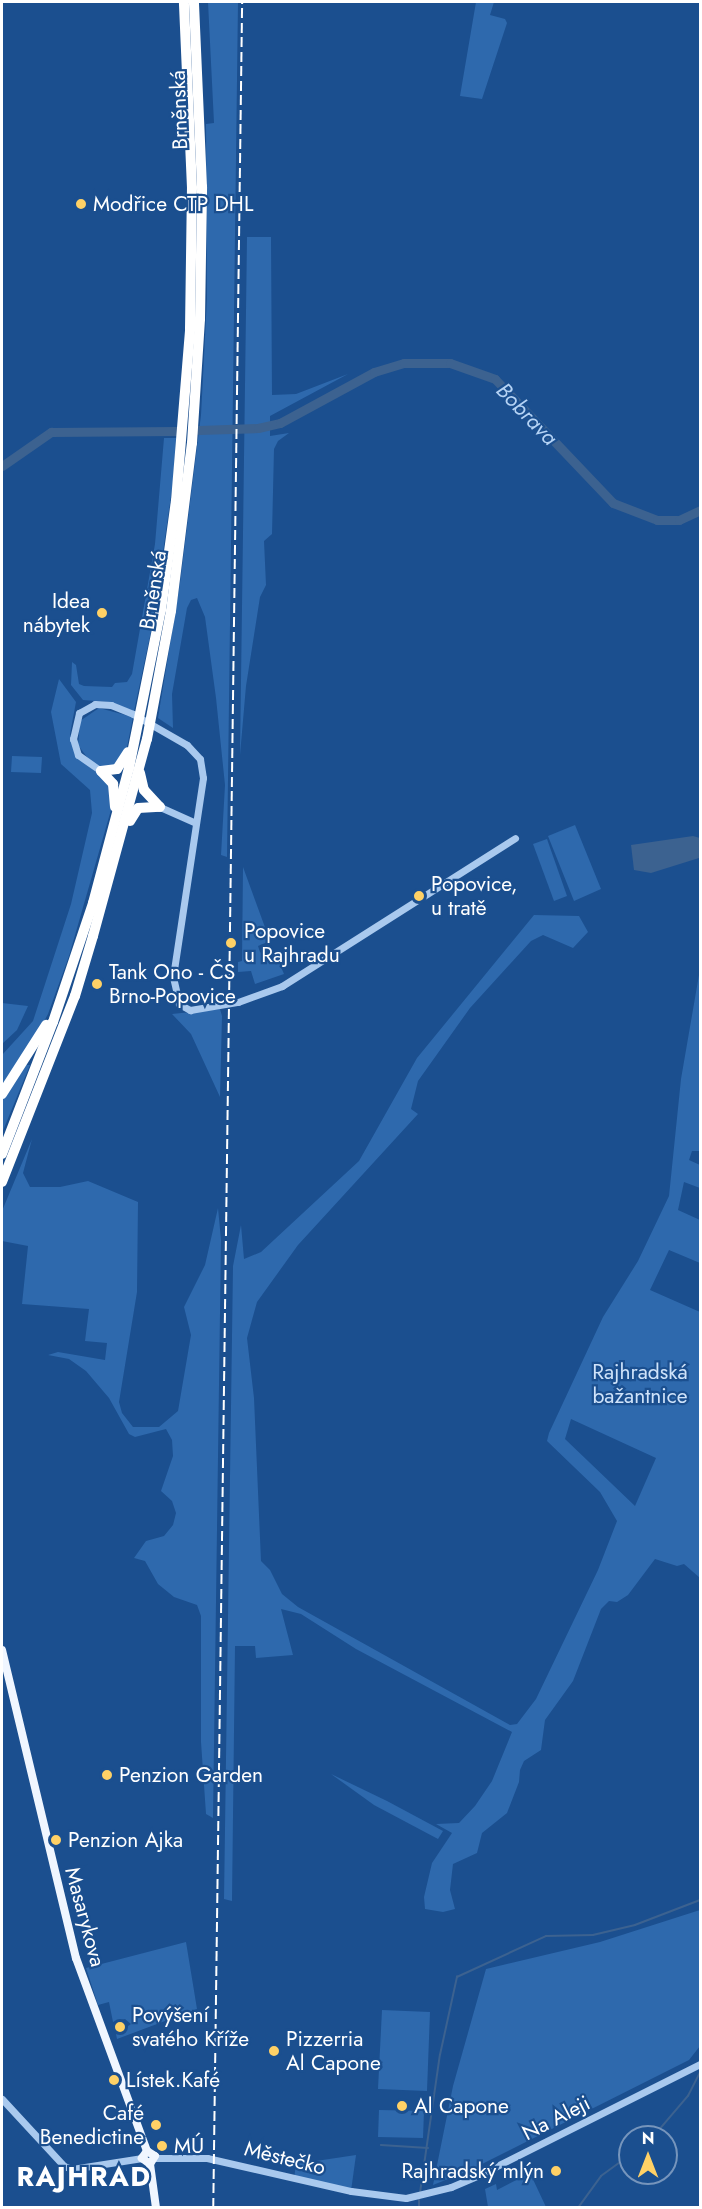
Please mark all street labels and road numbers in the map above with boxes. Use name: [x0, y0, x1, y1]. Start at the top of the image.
street label: Brněnská: [165, 70, 193, 150]
street label: Brněnská: [134, 549, 172, 631]
street label: Masarykova: [60, 1864, 110, 1970]
street label: Na Aleji: [518, 2090, 594, 2146]
street label: Městečko: [242, 2136, 328, 2180]

